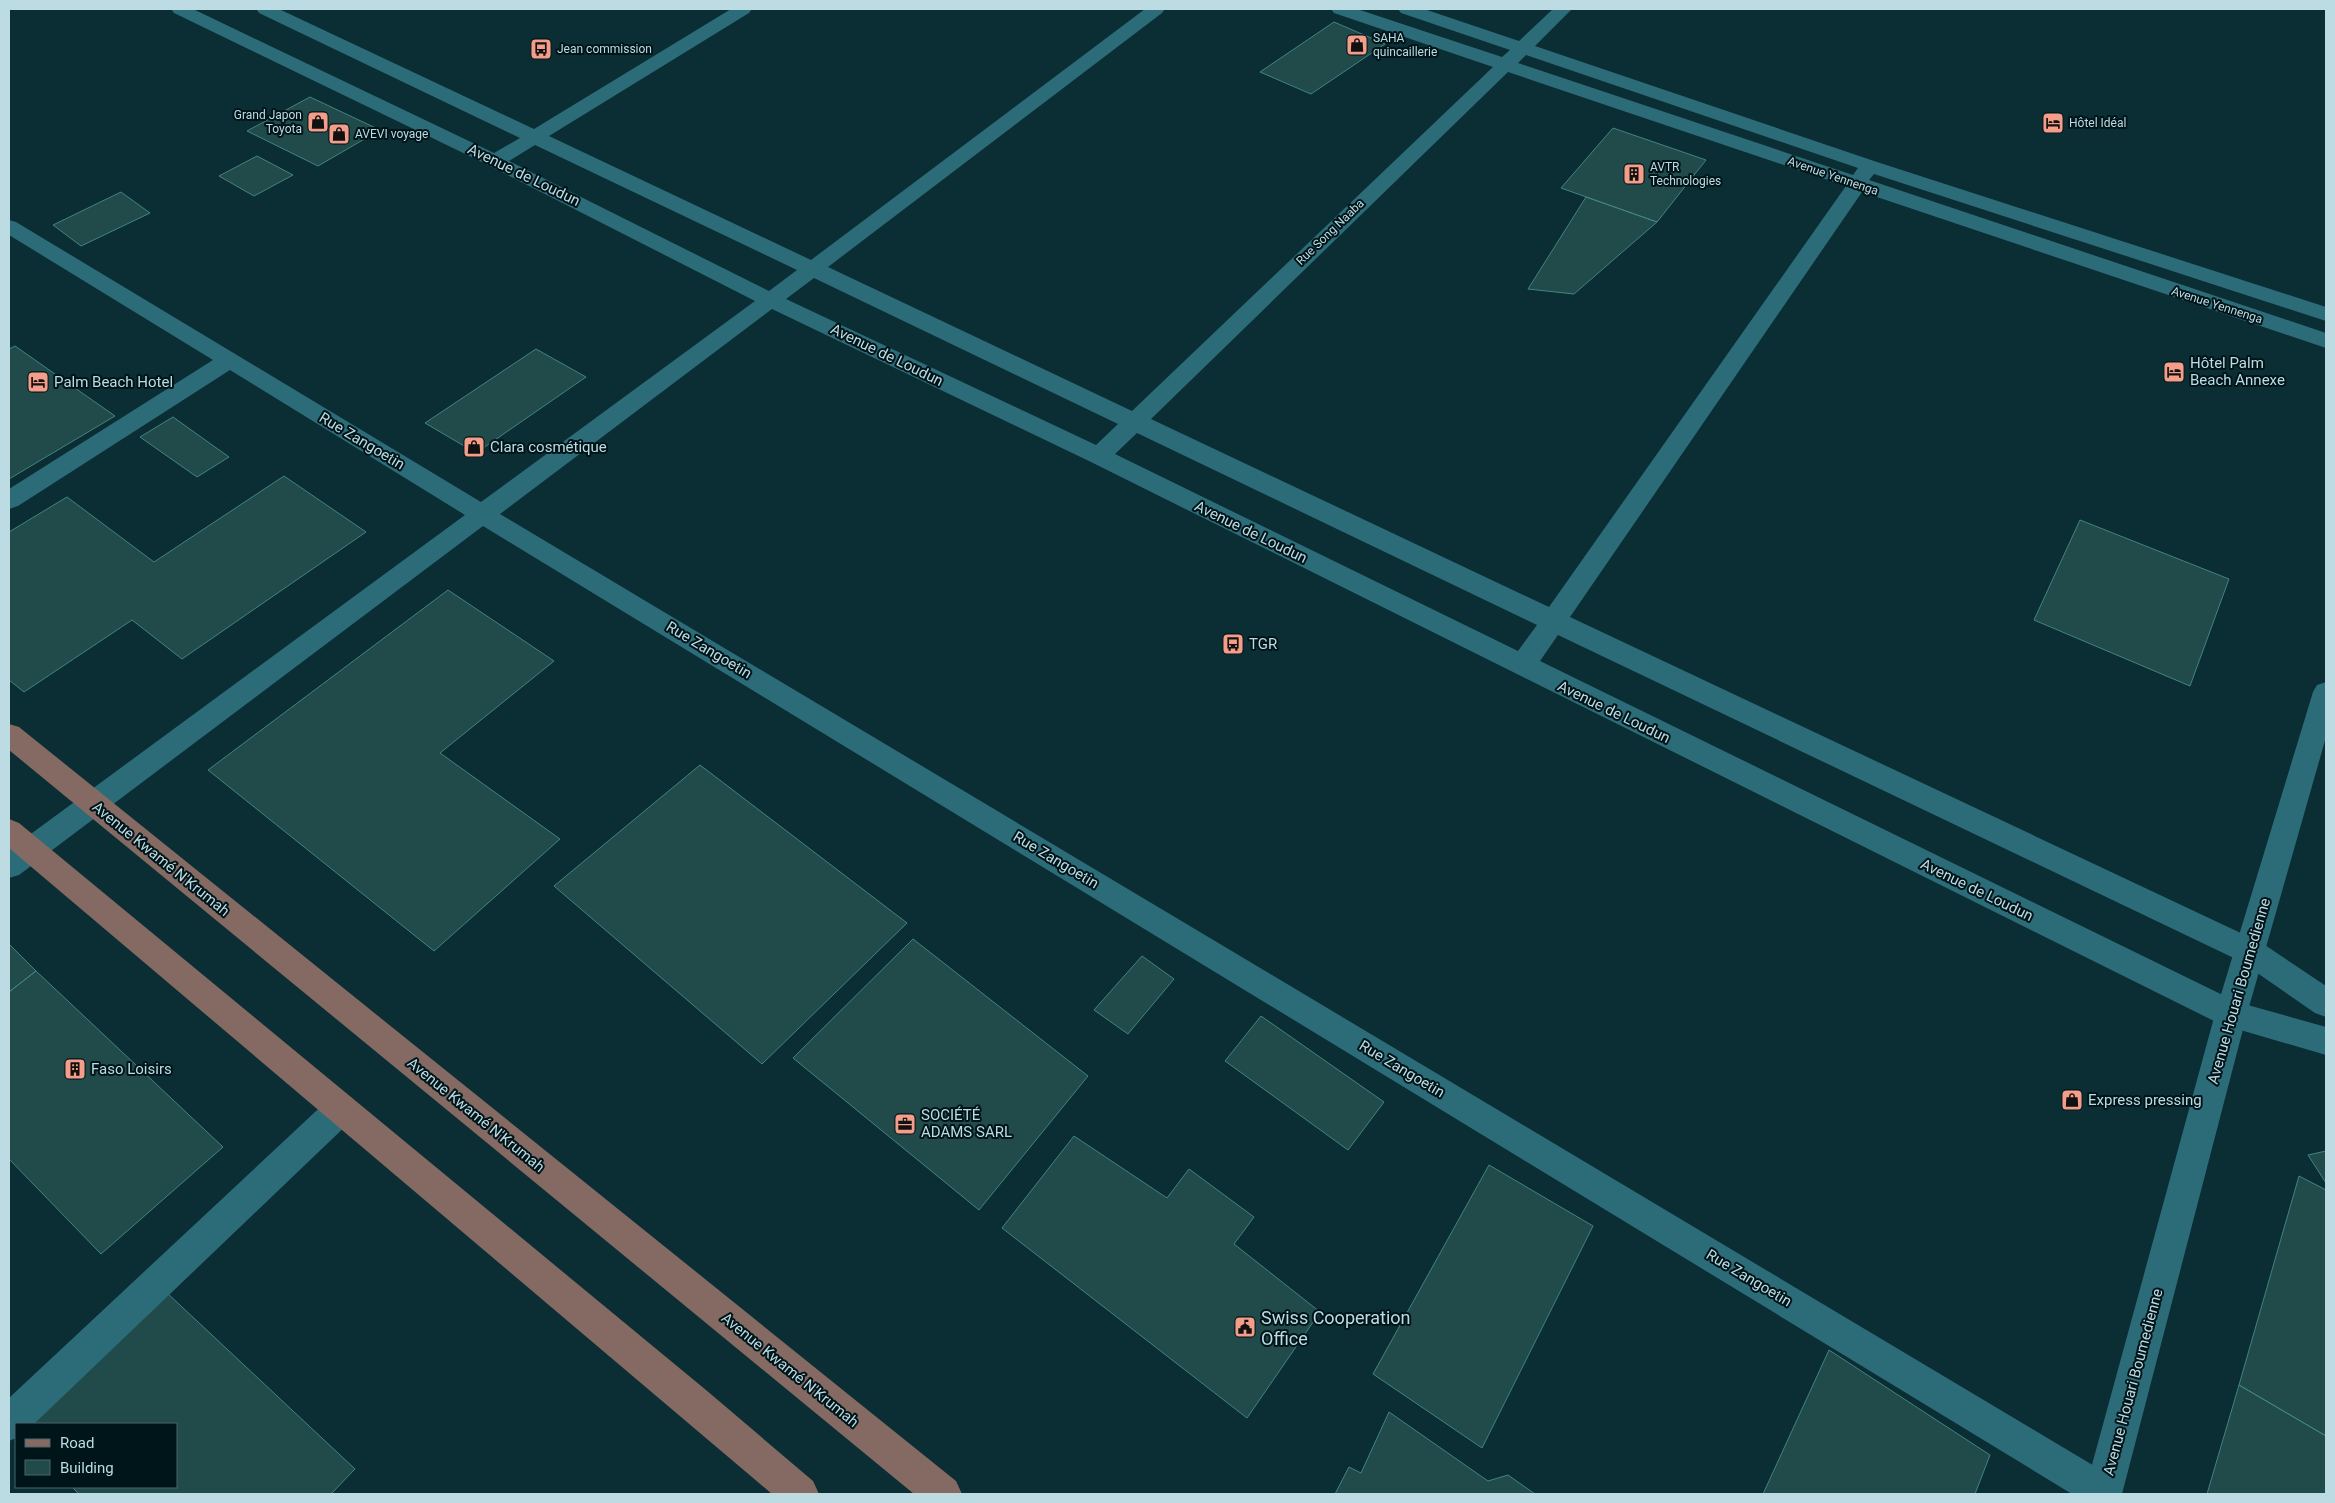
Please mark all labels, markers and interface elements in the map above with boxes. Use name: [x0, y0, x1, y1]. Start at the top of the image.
place label: SAHA quincaillerie: [1373, 31, 1437, 59]
shop icon: SAHA quincaillerie: [1345, 33, 1369, 57]
bus stop icon: Jean commission: [529, 37, 553, 61]
place label: Jean commission: [557, 42, 652, 56]
place label: Grand Japon Toyota: [234, 108, 302, 136]
shop icon: Grand Japon Toyota: [306, 110, 330, 134]
hotel icon: Hôtel Idéal: [2041, 111, 2065, 135]
place label: Hôtel Idéal: [2069, 116, 2126, 130]
shop icon: AVEVI voyage: [327, 122, 351, 146]
place label: AVEVI voyage: [355, 127, 428, 141]
street label: Avenue de Loudun: [465, 140, 583, 210]
street label: Avenue Yennenga: [1786, 154, 1880, 198]
place label: AVTR Technologies: [1650, 160, 1721, 188]
building icon: AVTR Technologies: [1622, 162, 1646, 186]
street label: Rue Song Naaba: [1293, 196, 1367, 268]
street label: Avenue Yennenga: [2170, 284, 2264, 326]
street label: Avenue de Loudun: [828, 320, 946, 390]
place label: Hôtel Palm Beach Annexe: [2190, 354, 2285, 389]
hotel icon: Hôtel Palm Beach Annexe: [2162, 360, 2186, 384]
hotel icon: Palm Beach Hotel: [26, 370, 50, 394]
place label: Palm Beach Hotel: [54, 373, 173, 391]
street label: Rue Zangoetin: [316, 408, 408, 474]
shop icon: Clara cosmétique: [462, 435, 486, 459]
place label: Clara cosmétique: [490, 438, 607, 456]
street label: Avenue de Loudun: [1192, 497, 1310, 567]
street label: Rue Zangoetin: [663, 617, 755, 683]
bus stop icon: TGR: [1221, 632, 1245, 656]
place label: TGR: [1249, 635, 1277, 653]
street label: Avenue de Loudun: [1555, 677, 1673, 747]
street label: Avenue Kwamé N'Krumah: [89, 798, 233, 920]
street label: Rue Zangoetin: [1010, 827, 1102, 893]
street label: Avenue de Loudun: [1918, 855, 2036, 925]
street label: Avenue Houari Boumedienne: [2204, 896, 2274, 1086]
street label: Rue Zangoetin: [1356, 1036, 1448, 1102]
street label: Avenue Kwamé N'Krumah: [404, 1054, 548, 1176]
building icon: Faso Loisirs: [63, 1057, 87, 1081]
place label: Faso Loisirs: [91, 1060, 172, 1078]
shop icon: Express pressing: [2060, 1088, 2084, 1112]
place label: Express pressing: [2088, 1091, 2202, 1109]
place label: SOCIÉTÉ ADAMS SARL: [921, 1106, 1012, 1141]
office icon: SOCIÉTÉ ADAMS SARL: [893, 1112, 917, 1136]
street label: Rue Zangoetin: [1703, 1245, 1795, 1311]
street label: Avenue Houari Boumedienne: [2099, 1287, 2167, 1477]
place label: Swiss Cooperation Office: [1261, 1307, 1411, 1349]
street label: Avenue Kwamé N'Krumah: [718, 1309, 862, 1431]
public building icon: Swiss Cooperation Office: [1233, 1315, 1257, 1339]
legend: [15, 1423, 178, 1488]
text: Road: [60, 1434, 94, 1452]
text: Building: [60, 1459, 114, 1477]

